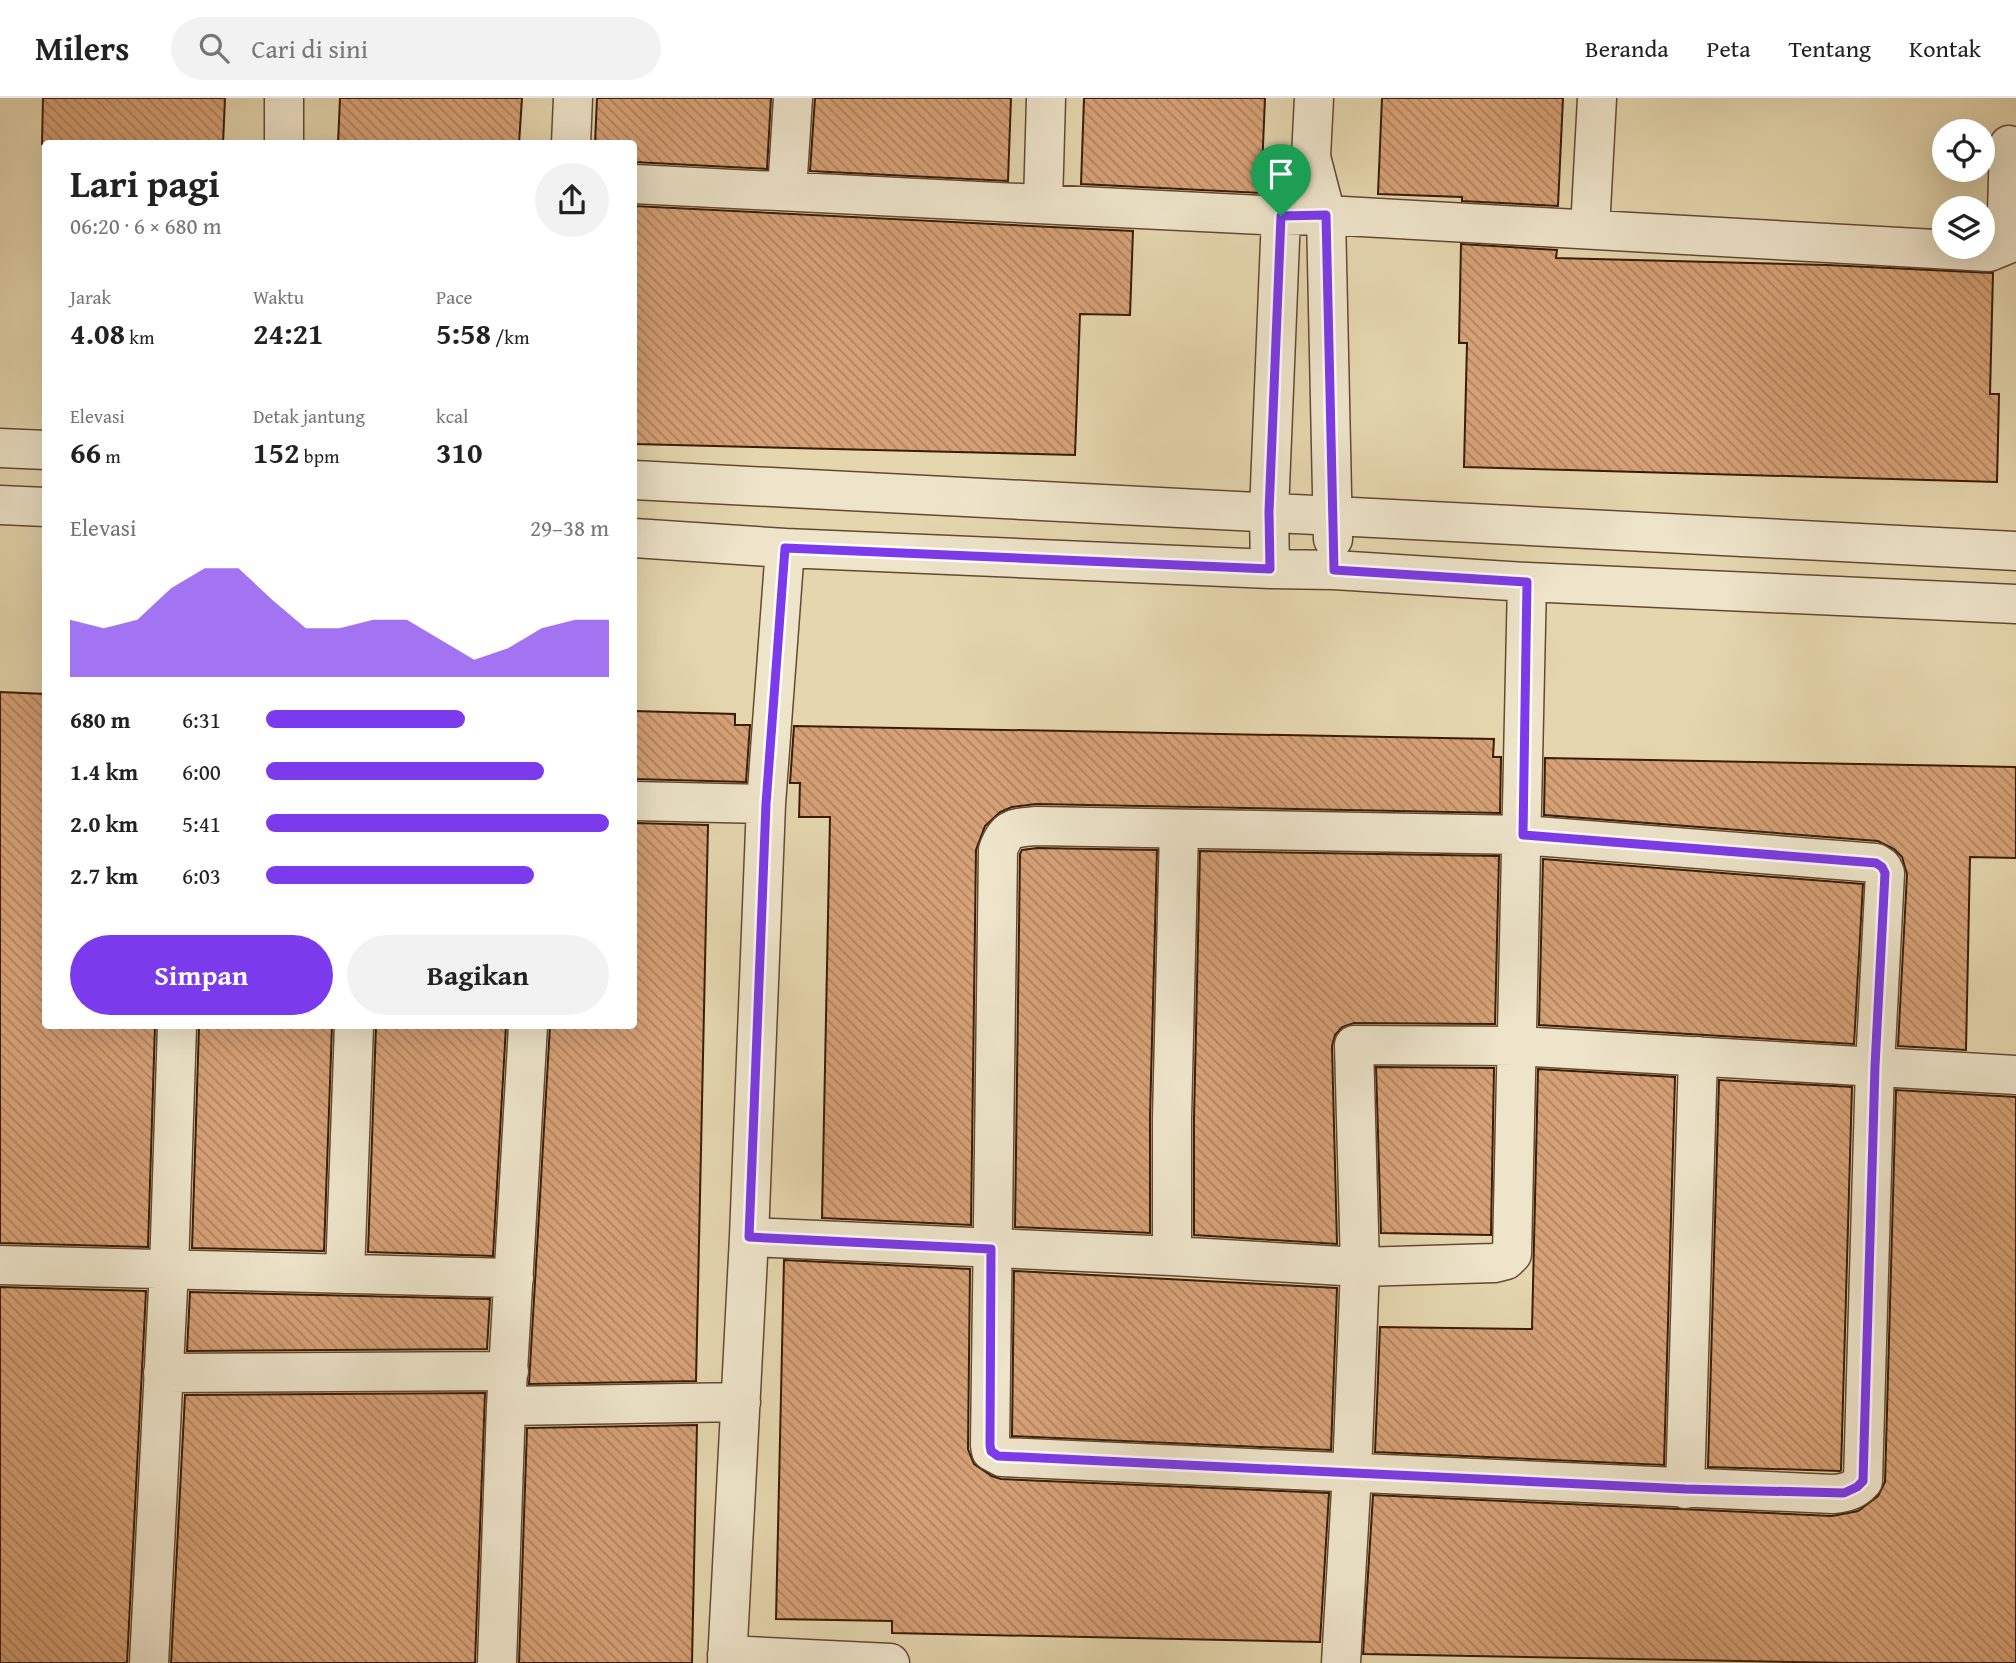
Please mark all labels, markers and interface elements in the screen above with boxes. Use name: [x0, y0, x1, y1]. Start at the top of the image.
search box: [171, 17, 661, 80]
text: Milers: [35, 24, 129, 72]
icon: search: [195, 29, 233, 67]
text: Cari di sini: [251, 29, 368, 68]
text: Beranda: [1585, 31, 1669, 66]
text: Peta: [1707, 31, 1751, 66]
text: Tentang: [1789, 31, 1871, 66]
text: Kontak: [1909, 31, 1981, 66]
map controls: [1932, 119, 1995, 259]
button: locate: [1932, 119, 1995, 182]
pin: [1251, 144, 1311, 216]
text: Lari pagi: [70, 155, 220, 211]
icon: arrive: [1262, 155, 1300, 193]
button: share: [535, 163, 609, 237]
button: layers: [1932, 196, 1995, 259]
text: 06:20 · 6 × 680 m: [70, 209, 222, 242]
text: Jarak: [70, 283, 111, 311]
text: Waktu: [253, 283, 304, 311]
text: Pace: [436, 283, 473, 311]
text: 4.08: [70, 311, 125, 355]
text: 24:21: [253, 311, 324, 355]
text: 5:58: [436, 311, 491, 355]
text: km: [125, 323, 154, 351]
text: /km: [491, 323, 529, 351]
text: Elevasi: [70, 402, 125, 430]
text: Detak jantung: [253, 402, 365, 430]
text: kcal: [436, 402, 468, 430]
text: 66: [70, 430, 101, 474]
text: 152: [253, 430, 300, 474]
text: 310: [436, 430, 483, 474]
text: m: [101, 442, 121, 470]
text: bpm: [300, 442, 339, 470]
text: Elevasi: [70, 511, 136, 544]
text: 29–38 m: [530, 511, 609, 544]
text: 680 m: [70, 703, 131, 736]
text: 6:31: [182, 703, 221, 736]
text: 1.4 km: [70, 755, 138, 788]
text: 6:00: [182, 755, 221, 788]
text: 2.0 km: [70, 807, 138, 840]
text: 5:41: [182, 807, 221, 840]
text: 2.7 km: [70, 859, 138, 892]
text: 6:03: [182, 859, 221, 892]
button: Simpan: [70, 935, 333, 1015]
button: Bagikan: [347, 935, 609, 1015]

